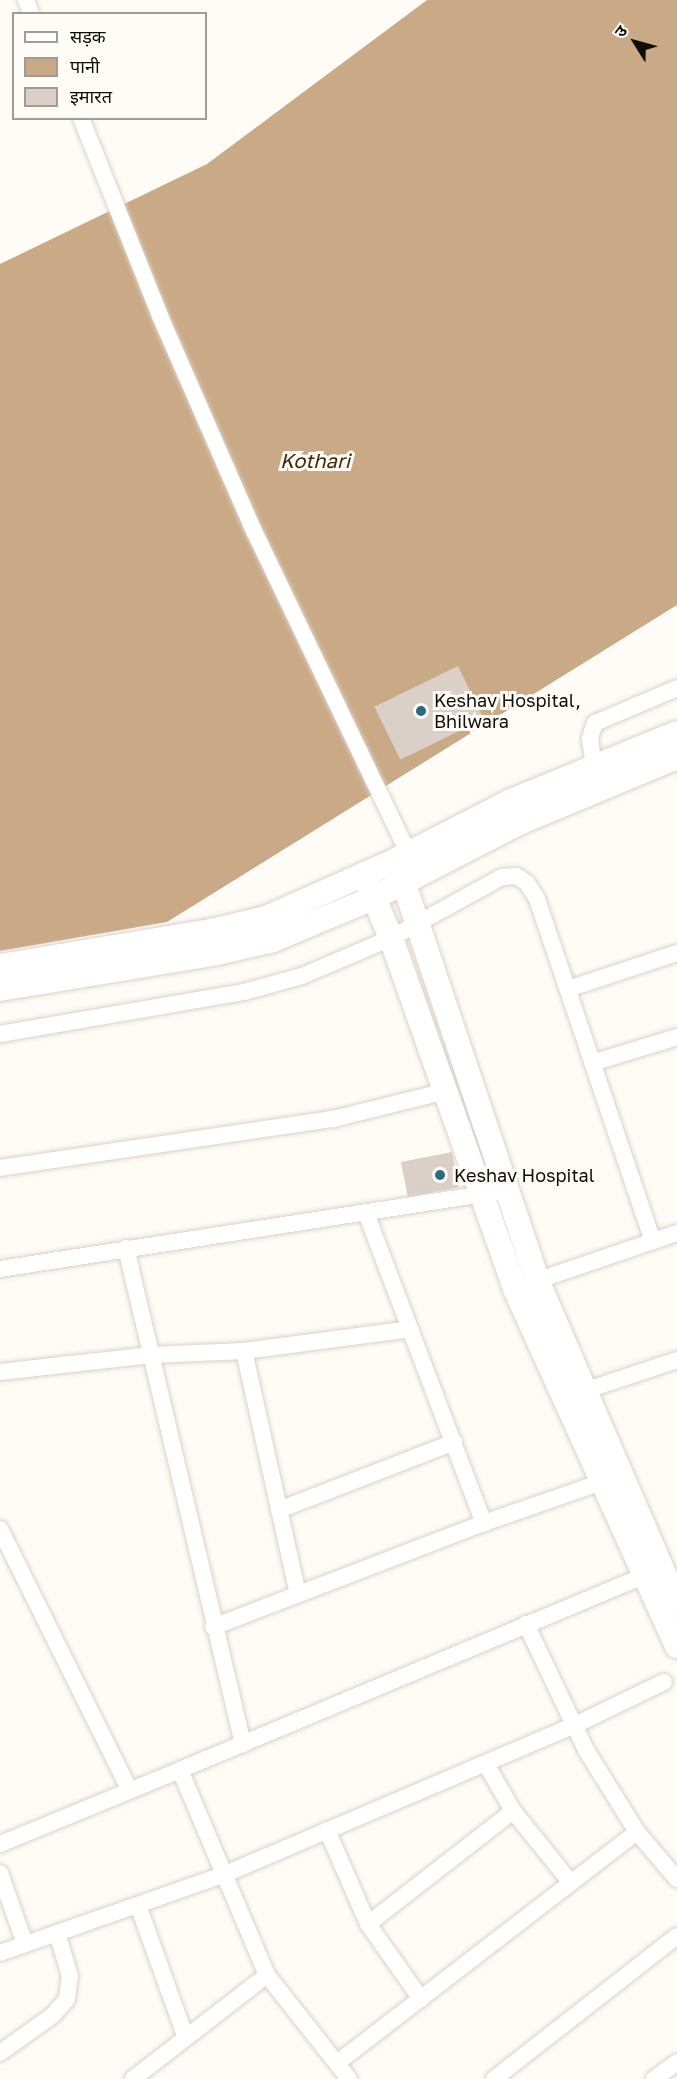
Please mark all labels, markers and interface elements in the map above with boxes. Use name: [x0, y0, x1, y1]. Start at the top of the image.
legend: [12, 12, 207, 120]
north arrow: [605, 12, 665, 72]
text: उ: [610, 21, 631, 41]
text: सड़क: [70, 25, 106, 47]
text: पानी: [70, 55, 100, 77]
text: इमारत: [70, 85, 112, 107]
water label: Kothari: [280, 448, 350, 472]
place label: Keshav Hospital, Bhilwara: [434, 690, 581, 732]
marker: Keshav Hospital, Bhilwara: [412, 702, 430, 720]
place label: Keshav Hospital: [454, 1164, 595, 1186]
marker: Keshav Hospital: [431, 1166, 449, 1184]

